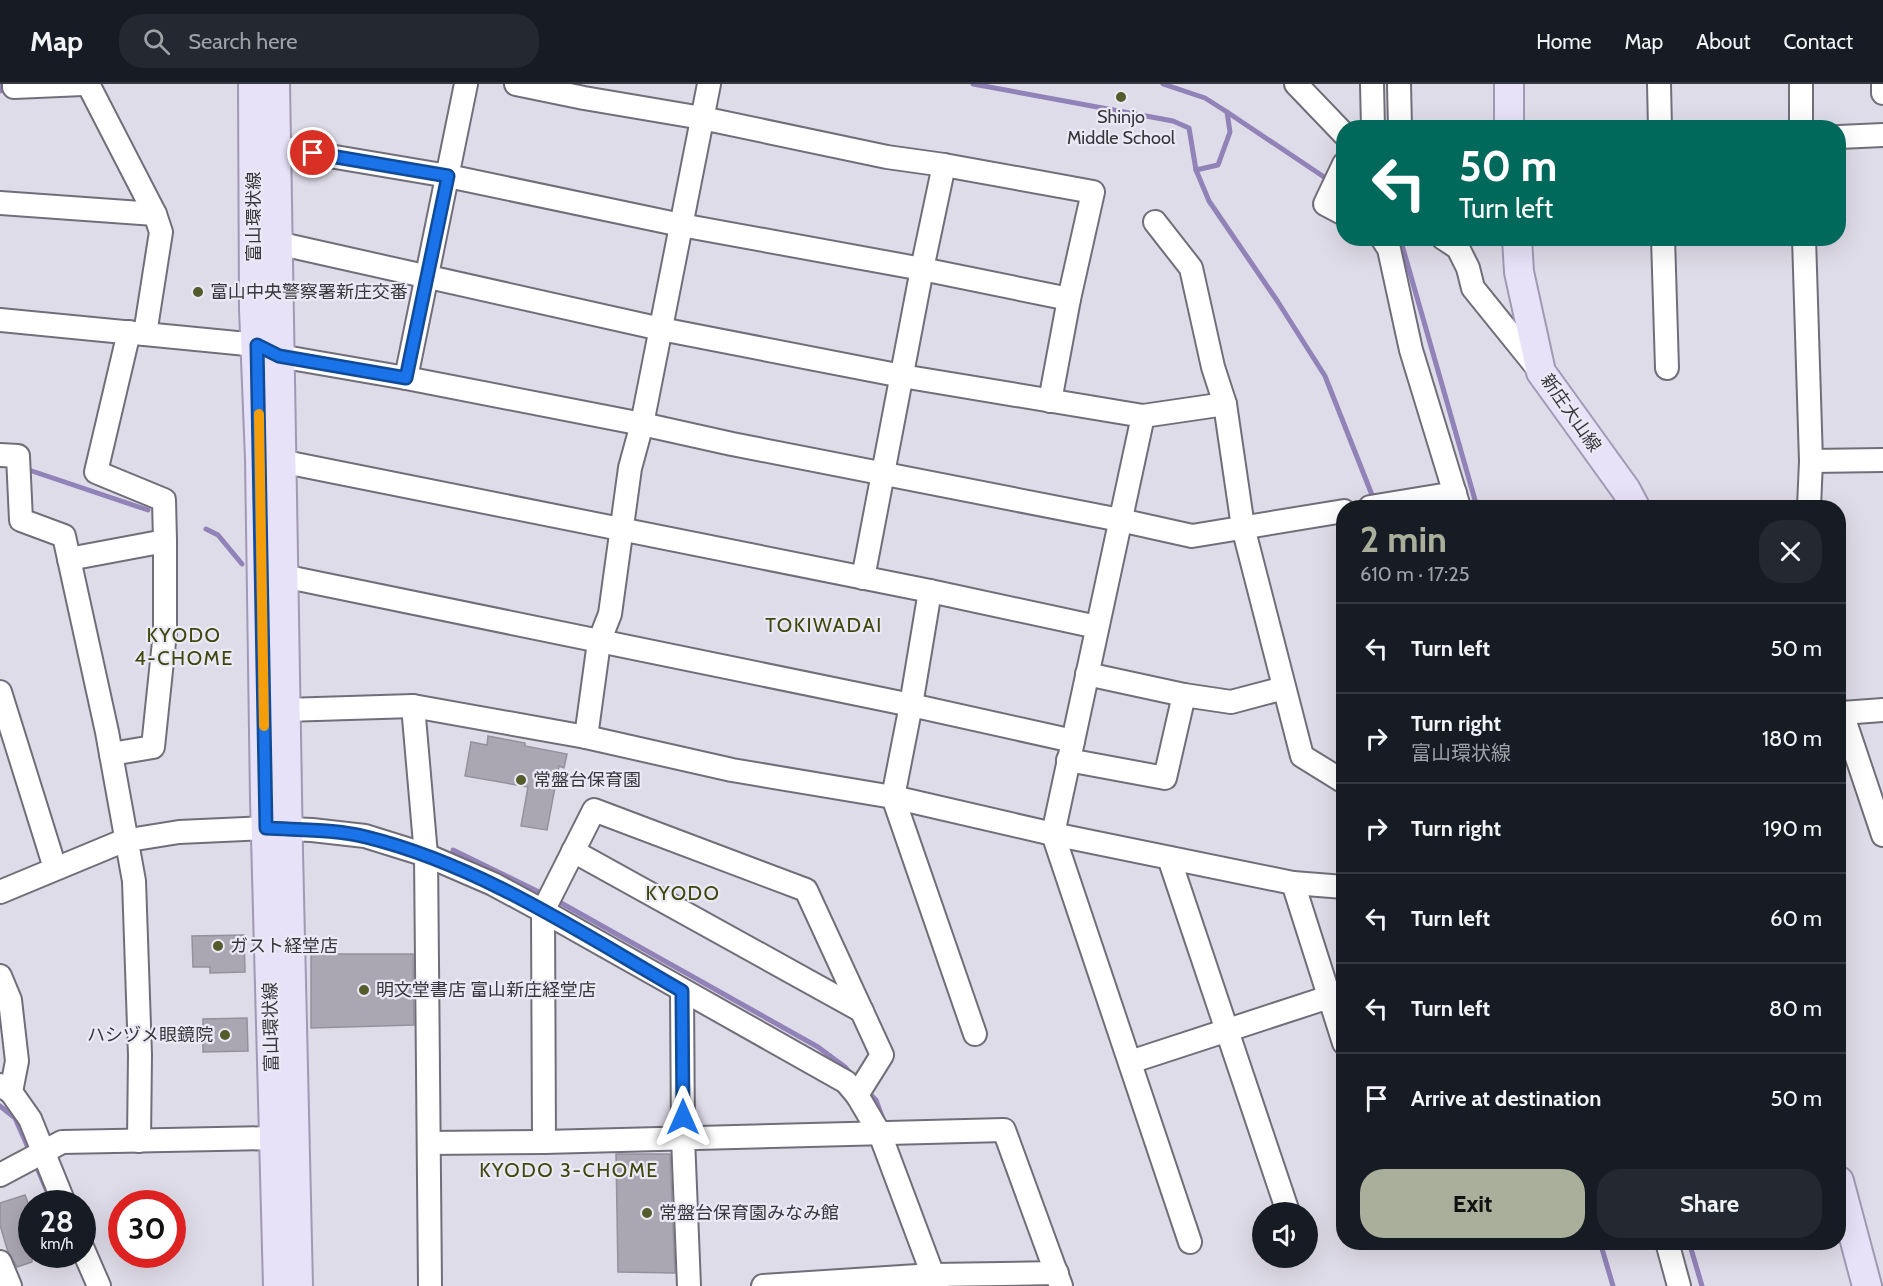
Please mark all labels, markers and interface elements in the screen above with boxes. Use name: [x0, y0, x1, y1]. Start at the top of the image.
search box: [119, 14, 539, 68]
text: Map: [30, 24, 83, 58]
icon: search: [140, 25, 173, 58]
text: Search here: [188, 28, 297, 55]
text: Home: [1536, 29, 1592, 54]
text: Map: [1625, 29, 1663, 54]
text: About: [1696, 29, 1750, 54]
text: Contact: [1783, 29, 1853, 54]
marker: Shinjo Middle School: [1114, 90, 1128, 104]
place label: Shinjo Middle School: [1067, 106, 1176, 149]
pin: [287, 127, 338, 178]
icon: arrive: [296, 136, 329, 169]
text: 50 m: [1459, 140, 1557, 192]
icon: left: [1360, 144, 1438, 222]
street label: 富山環状線: [243, 172, 265, 262]
text: Turn left: [1459, 192, 1553, 225]
place label: 富山中央警察署新庄交番: [210, 281, 408, 303]
marker: 富山中央警察署新庄交番: [191, 285, 205, 299]
street label: 新庄大山線: [1536, 370, 1606, 456]
text: 2 min: [1360, 517, 1447, 561]
button: close: [1759, 520, 1822, 583]
text: 610 m · 17:25: [1360, 562, 1470, 586]
district label: TOKIWADAI: [765, 613, 883, 637]
district label: KYODO 4-CHOME: [134, 623, 234, 670]
icon: left: [1360, 632, 1393, 665]
text: Turn left: [1411, 635, 1490, 662]
text: 50 m: [1770, 635, 1822, 662]
text: Turn right: [1411, 710, 1501, 737]
icon: right: [1360, 722, 1393, 755]
text: 180 m: [1762, 725, 1822, 752]
text: 富山環状線: [1411, 741, 1511, 765]
place label: 常盤台保育園: [533, 769, 641, 791]
marker: 常盤台保育園: [514, 773, 528, 787]
icon: right: [1360, 812, 1393, 845]
text: Turn right: [1411, 815, 1501, 842]
text: 190 m: [1763, 815, 1822, 842]
district label: KYODO: [646, 881, 720, 905]
icon: left: [1360, 902, 1393, 935]
text: Turn left: [1411, 905, 1490, 932]
text: 60 m: [1770, 905, 1822, 932]
place label: ガスト経堂店: [230, 935, 338, 957]
marker: ガスト経堂店: [211, 939, 225, 953]
place label: 明文堂書店 富山新庄経堂店: [376, 979, 596, 1001]
street label: 富山環状線: [259, 982, 283, 1072]
marker: 明文堂書店 富山新庄経堂店: [357, 983, 371, 997]
icon: left: [1360, 992, 1393, 1025]
text: Turn left: [1411, 995, 1490, 1022]
text: 80 m: [1769, 995, 1822, 1022]
place label: ハシヅメ眼鏡院: [87, 1024, 213, 1046]
marker: ハシヅメ眼鏡院: [218, 1028, 232, 1042]
icon: arrive: [1360, 1082, 1393, 1115]
position arrow: [651, 1085, 715, 1149]
text: Arrive at destination: [1411, 1085, 1601, 1112]
text: 50 m: [1770, 1085, 1822, 1112]
district label: KYODO 3-CHOME: [479, 1158, 659, 1182]
button: Exit: [1360, 1169, 1585, 1238]
button: Share: [1597, 1169, 1822, 1238]
speed limit sign: 30: [108, 1190, 186, 1268]
place label: 常盤台保育園みなみ館: [659, 1202, 839, 1224]
map controls: [1252, 1202, 1318, 1268]
button: sound: [1252, 1202, 1318, 1268]
text: 28: [40, 1203, 74, 1240]
marker: 常盤台保育園みなみ館: [640, 1206, 654, 1220]
text: km/h: [41, 1235, 73, 1253]

